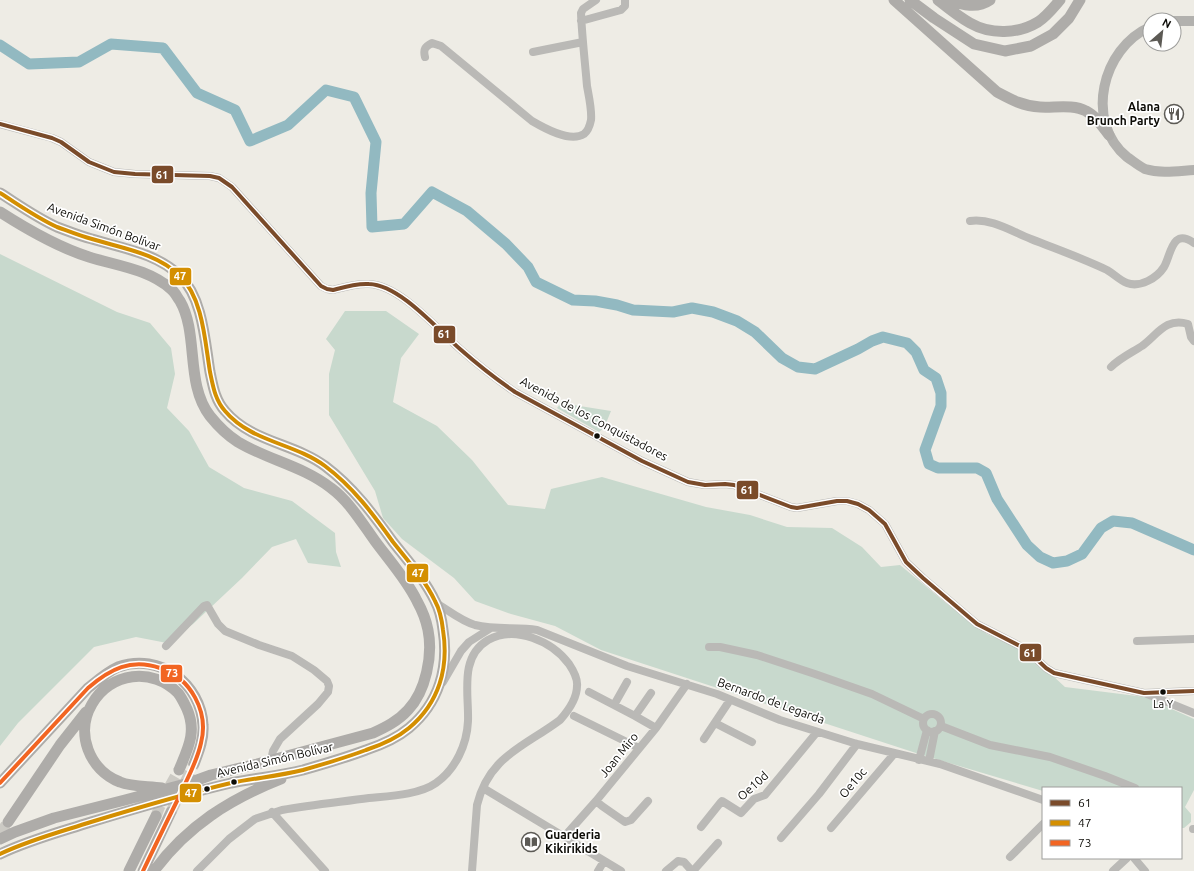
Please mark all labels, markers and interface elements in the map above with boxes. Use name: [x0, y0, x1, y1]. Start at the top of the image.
north arrow: [1142, 12, 1182, 52]
text: N: [1160, 16, 1173, 30]
place label: Alana Brunch Party: [1087, 100, 1161, 127]
restaurant icon: Alana Brunch Party: [1163, 103, 1185, 125]
line badge: 61: [151, 165, 174, 184]
text: 61: [156, 169, 168, 181]
street label: Avenida Simón Bolívar: [46, 200, 163, 253]
line badge: 47: [169, 267, 192, 286]
text: 47: [174, 270, 186, 282]
line badge: 61: [433, 325, 456, 344]
text: 61: [438, 328, 450, 340]
street label: Avenida de los Conquistadores: [518, 374, 670, 463]
unlabelled marker: [592, 431, 602, 441]
line badge: 61: [736, 480, 759, 500]
text: 61: [741, 484, 753, 496]
line badge: 47: [406, 563, 429, 583]
text: 47: [412, 567, 424, 579]
line badge: 61: [1019, 643, 1042, 662]
text: 61: [1024, 647, 1036, 659]
line badge: 73: [160, 664, 183, 683]
text: 73: [166, 667, 178, 679]
street label: Bernardo de Legarda: [716, 675, 827, 726]
marker: La Y: [1158, 687, 1168, 697]
place label: La Y: [1153, 698, 1174, 710]
street label: Joan Miro: [597, 730, 641, 780]
street label: Avenida Simón Bolívar: [215, 740, 335, 779]
street label: Oe10c: [836, 765, 869, 800]
street label: Oe10d: [735, 769, 771, 803]
unlabelled marker: [229, 777, 239, 787]
line badge: 47: [179, 783, 202, 803]
unlabelled marker: [202, 784, 212, 794]
text: 47: [185, 787, 197, 799]
legend: [1042, 787, 1182, 859]
text: 61: [1078, 796, 1092, 809]
text: 47: [1078, 816, 1092, 829]
place label: Guarderia Kikirikids: [545, 828, 601, 855]
library icon: Guarderia Kikirikids: [520, 831, 542, 853]
text: 73: [1078, 836, 1092, 849]

